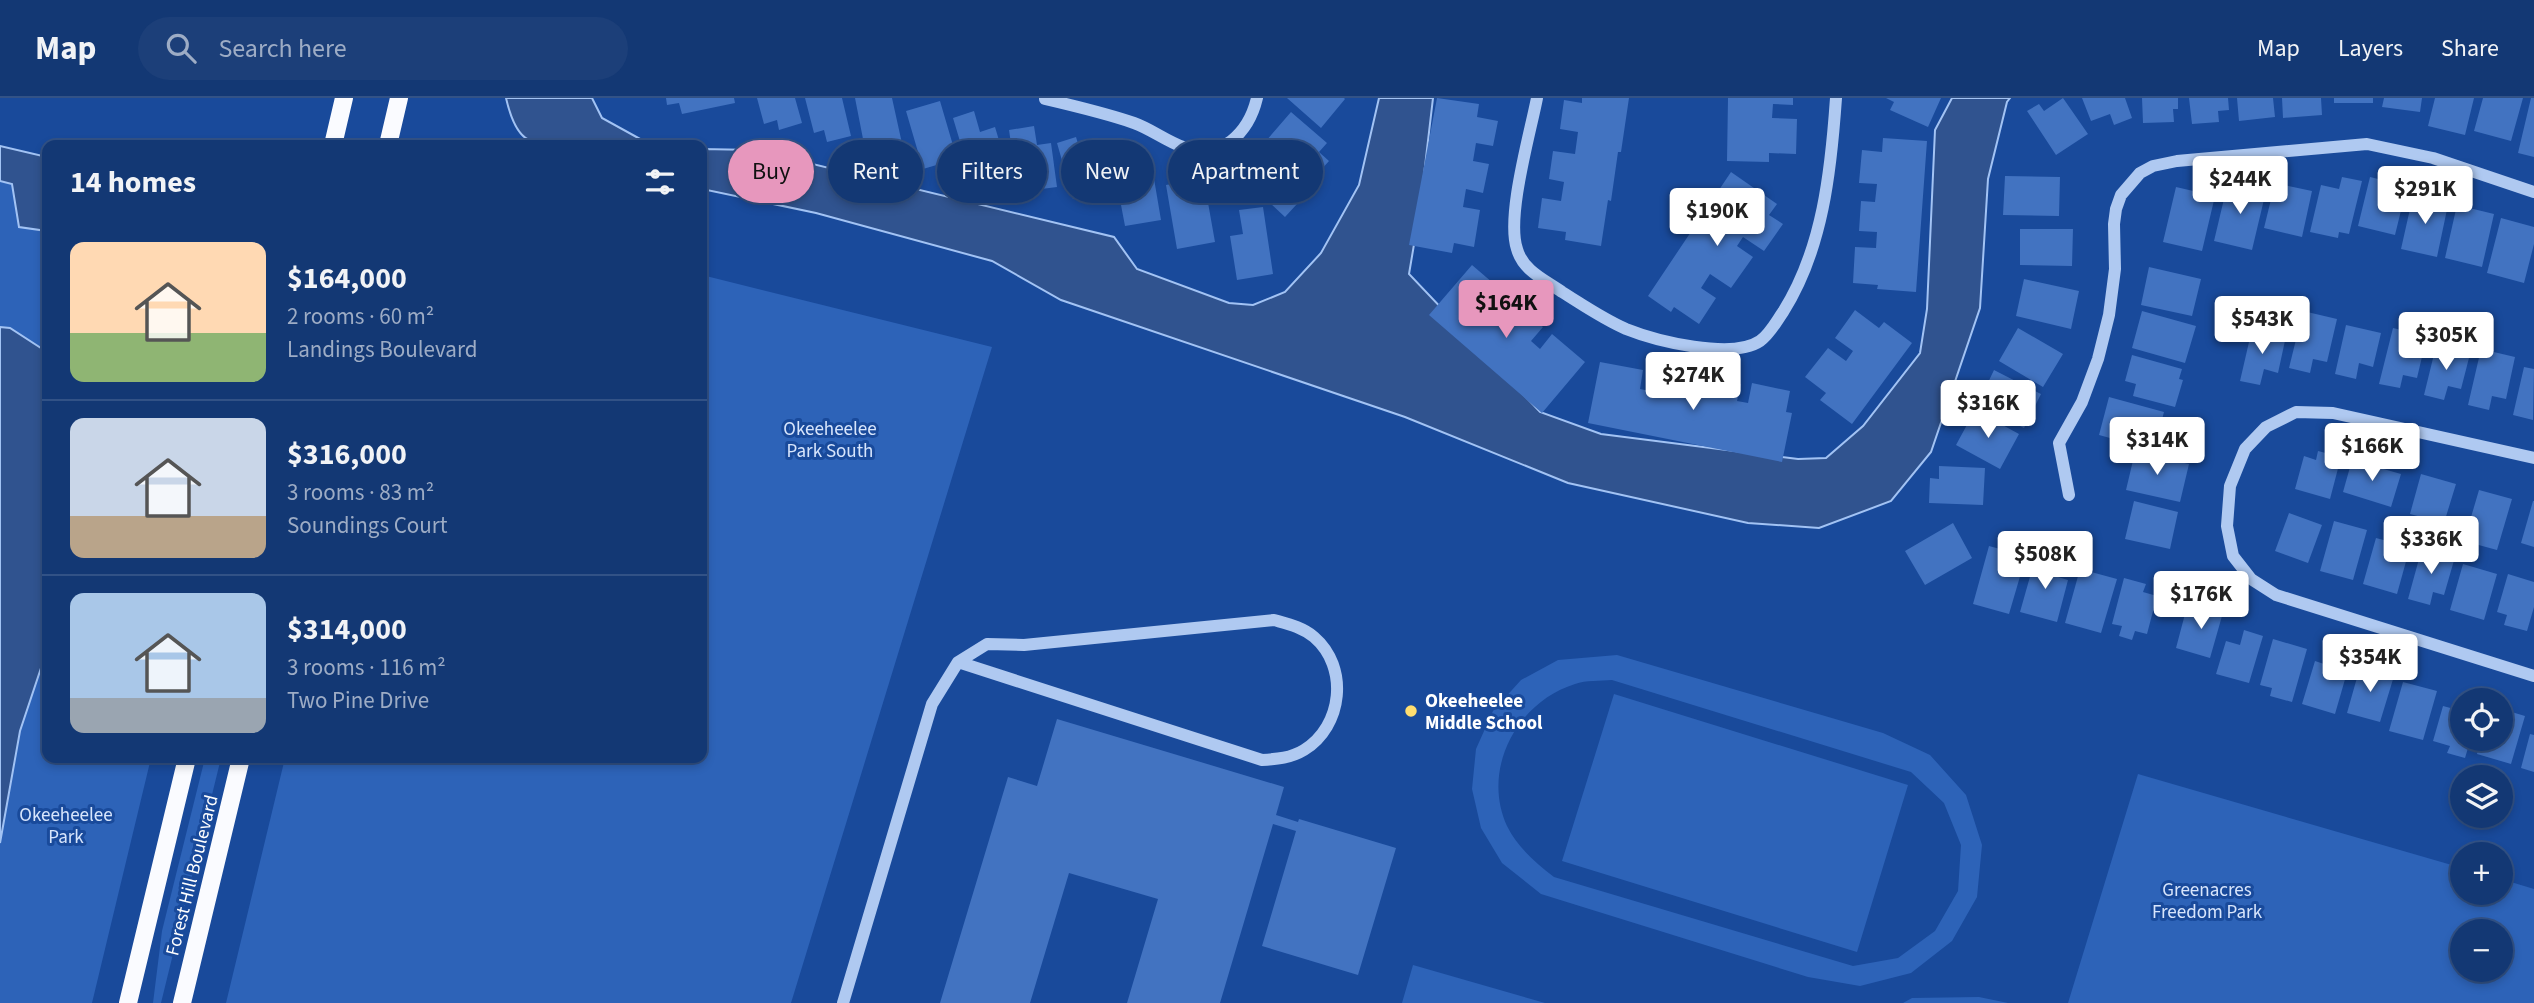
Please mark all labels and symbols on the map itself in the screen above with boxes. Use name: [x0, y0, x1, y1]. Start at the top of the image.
pin: $244K: [2191, 156, 2289, 216]
pin: $291K: [2376, 166, 2474, 226]
pin: $190K: [1668, 188, 1766, 248]
pin: $164K: [1457, 280, 1555, 340]
pin: $543K: [2213, 296, 2311, 356]
pin: $305K: [2397, 313, 2495, 372]
pin: $274K: [1644, 352, 1742, 412]
pin: $316K: [1939, 380, 2037, 440]
park label: Okeeheelee Park South: [783, 416, 877, 465]
pin: $314K: [2108, 418, 2206, 477]
pin: $166K: [2323, 424, 2421, 483]
pin: $336K: [2382, 517, 2480, 576]
pin: $508K: [1996, 532, 2094, 591]
pin: $176K: [2152, 572, 2250, 631]
pin: $354K: [2321, 634, 2419, 694]
place label: Okeeheelee Middle School: [1425, 688, 1543, 737]
marker: Okeeheelee Middle School: [1403, 703, 1419, 719]
street label: Forest Hill Boulevard: [159, 792, 225, 959]
park label: Okeeheelee Park: [19, 802, 113, 851]
park label: Greenacres Freedom Park: [2152, 877, 2263, 926]

